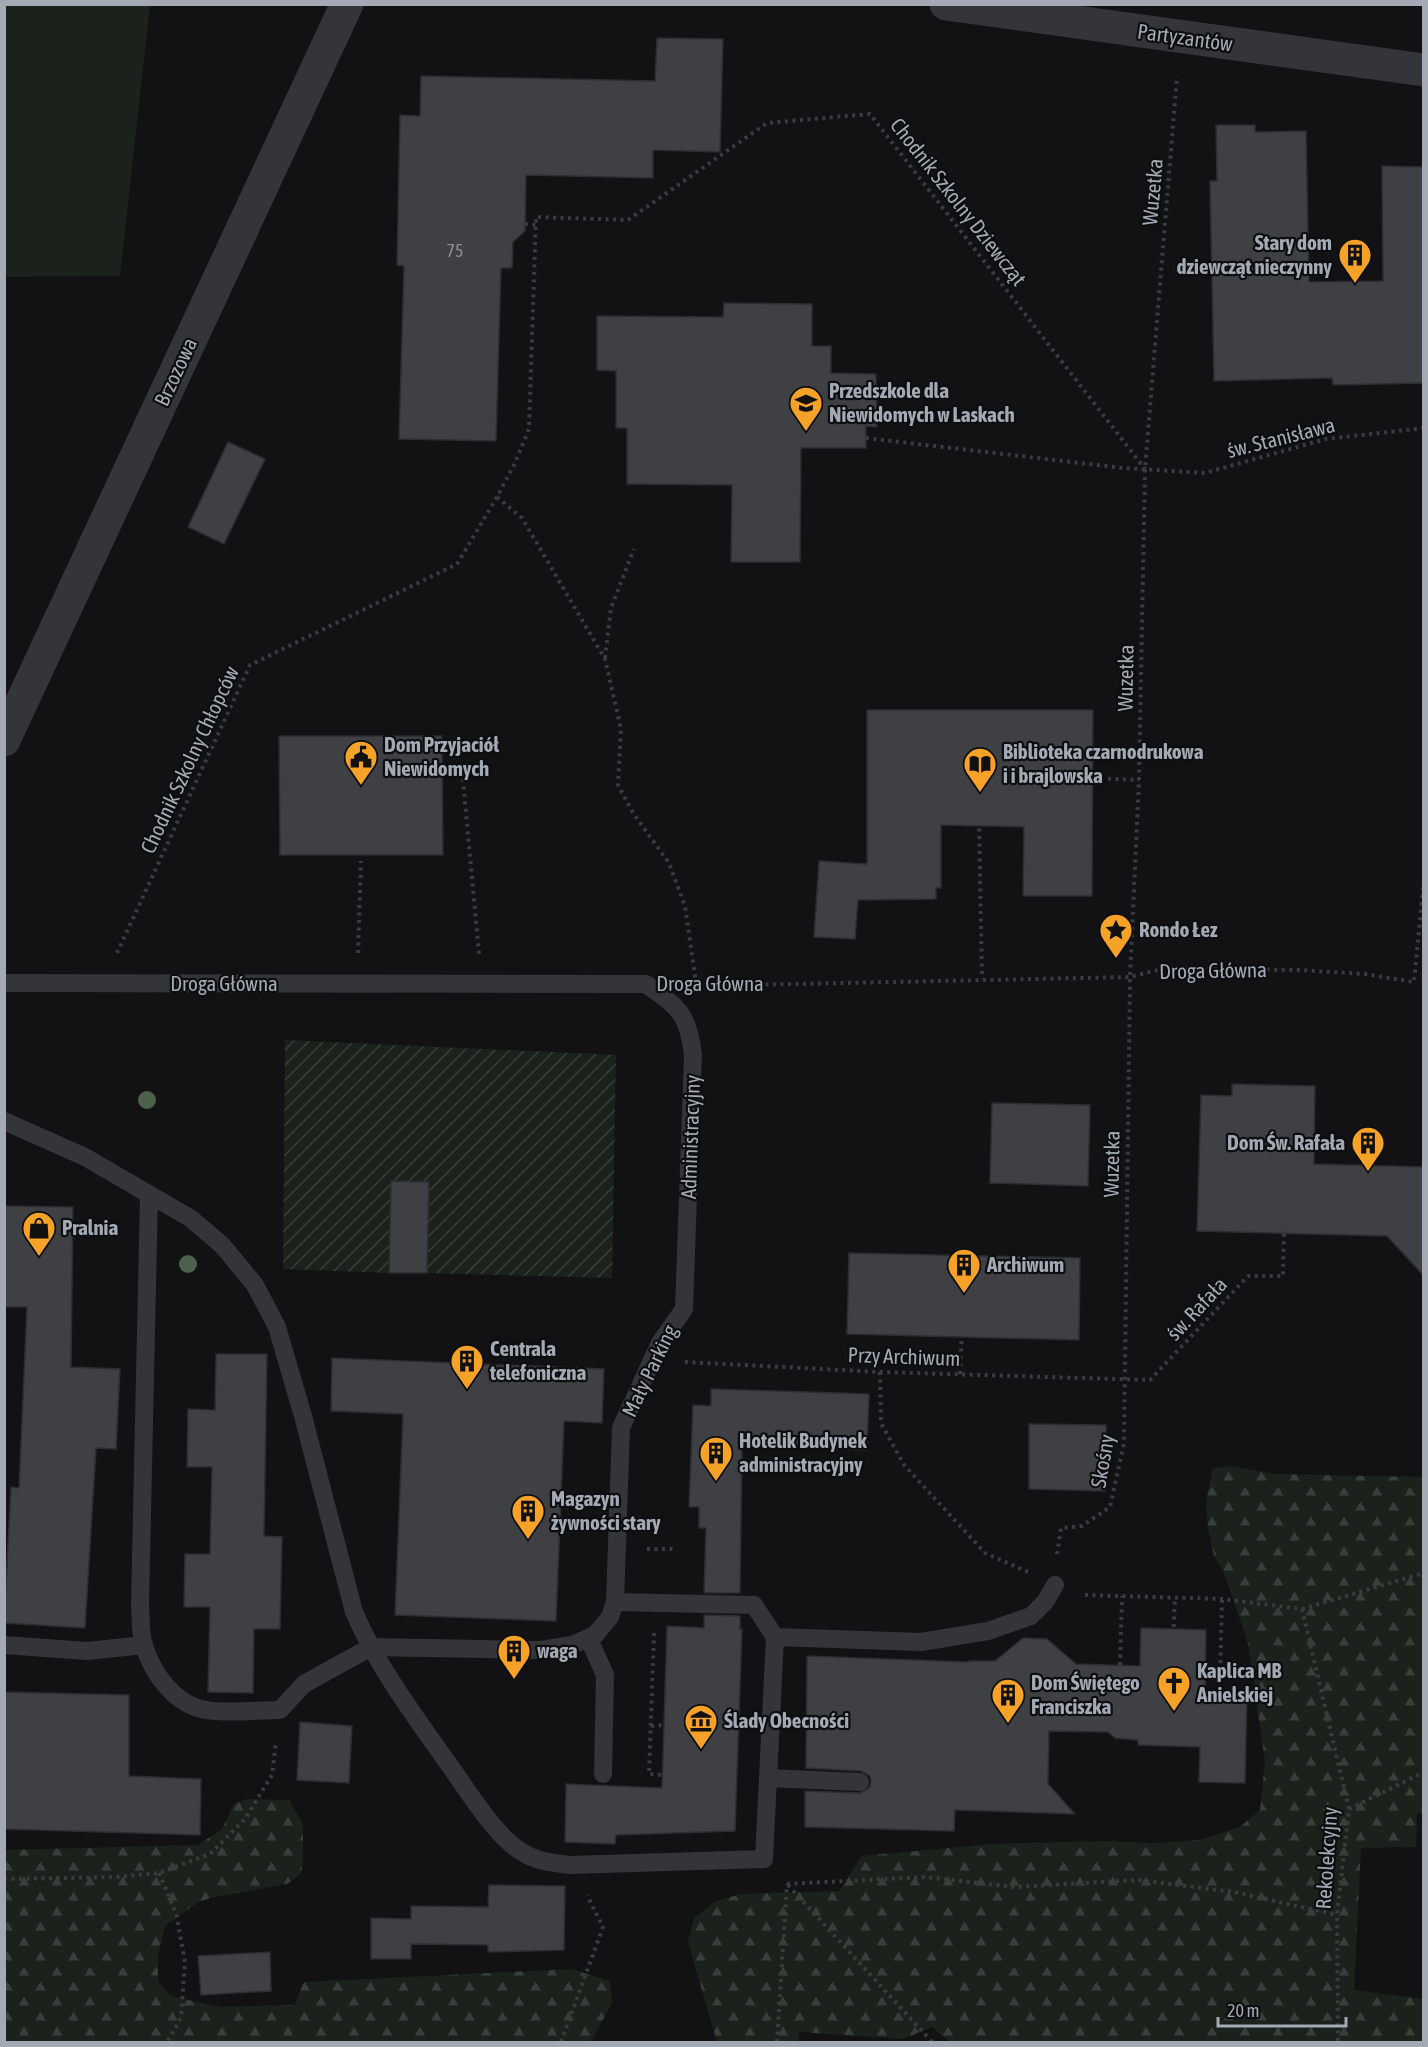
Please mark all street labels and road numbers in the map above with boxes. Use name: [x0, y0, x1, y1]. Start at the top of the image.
street label: Partyzantów: [1136, 18, 1235, 56]
street label: Chodnik Szkolny Dziewcząt: [886, 113, 1032, 290]
street label: Wuzetka: [1137, 157, 1167, 226]
street label: Brzozowa: [149, 334, 201, 409]
street label: św. Stanisława: [1224, 412, 1337, 462]
street label: Wuzetka: [1112, 644, 1138, 712]
street label: Chodnik Szkolny Chłopców: [135, 662, 243, 857]
street label: Droga Główna: [1159, 957, 1267, 983]
street label: Droga Główna: [170, 971, 278, 995]
street label: Droga Główna: [656, 971, 764, 995]
street label: Administracyjny: [676, 1074, 704, 1200]
street label: Wuzetka: [1098, 1130, 1124, 1198]
street label: św. Rafała: [1161, 1272, 1231, 1345]
street label: Mały Parking: [617, 1321, 682, 1420]
street label: Przy Archiwum: [847, 1342, 961, 1370]
street label: Skośny: [1086, 1432, 1119, 1489]
street label: Rekolekcyjny: [1310, 1806, 1342, 1910]

